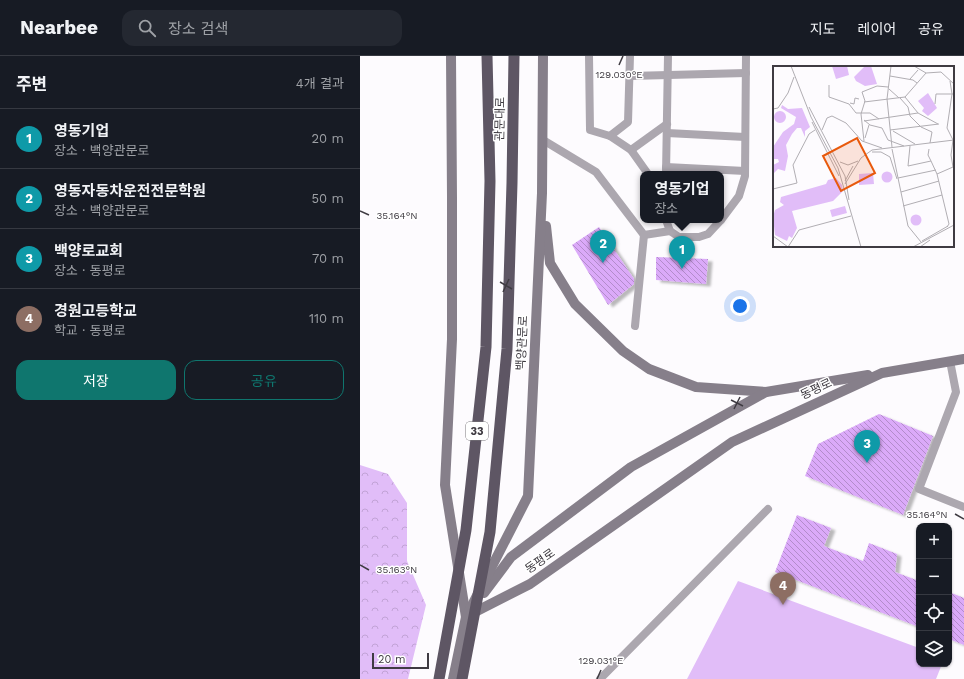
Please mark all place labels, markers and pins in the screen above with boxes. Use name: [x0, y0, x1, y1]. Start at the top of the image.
pin: 2: [590, 230, 616, 263]
pin: 1: [669, 236, 695, 269]
pin: 3: [854, 430, 880, 463]
pin: 4: [770, 572, 796, 605]

